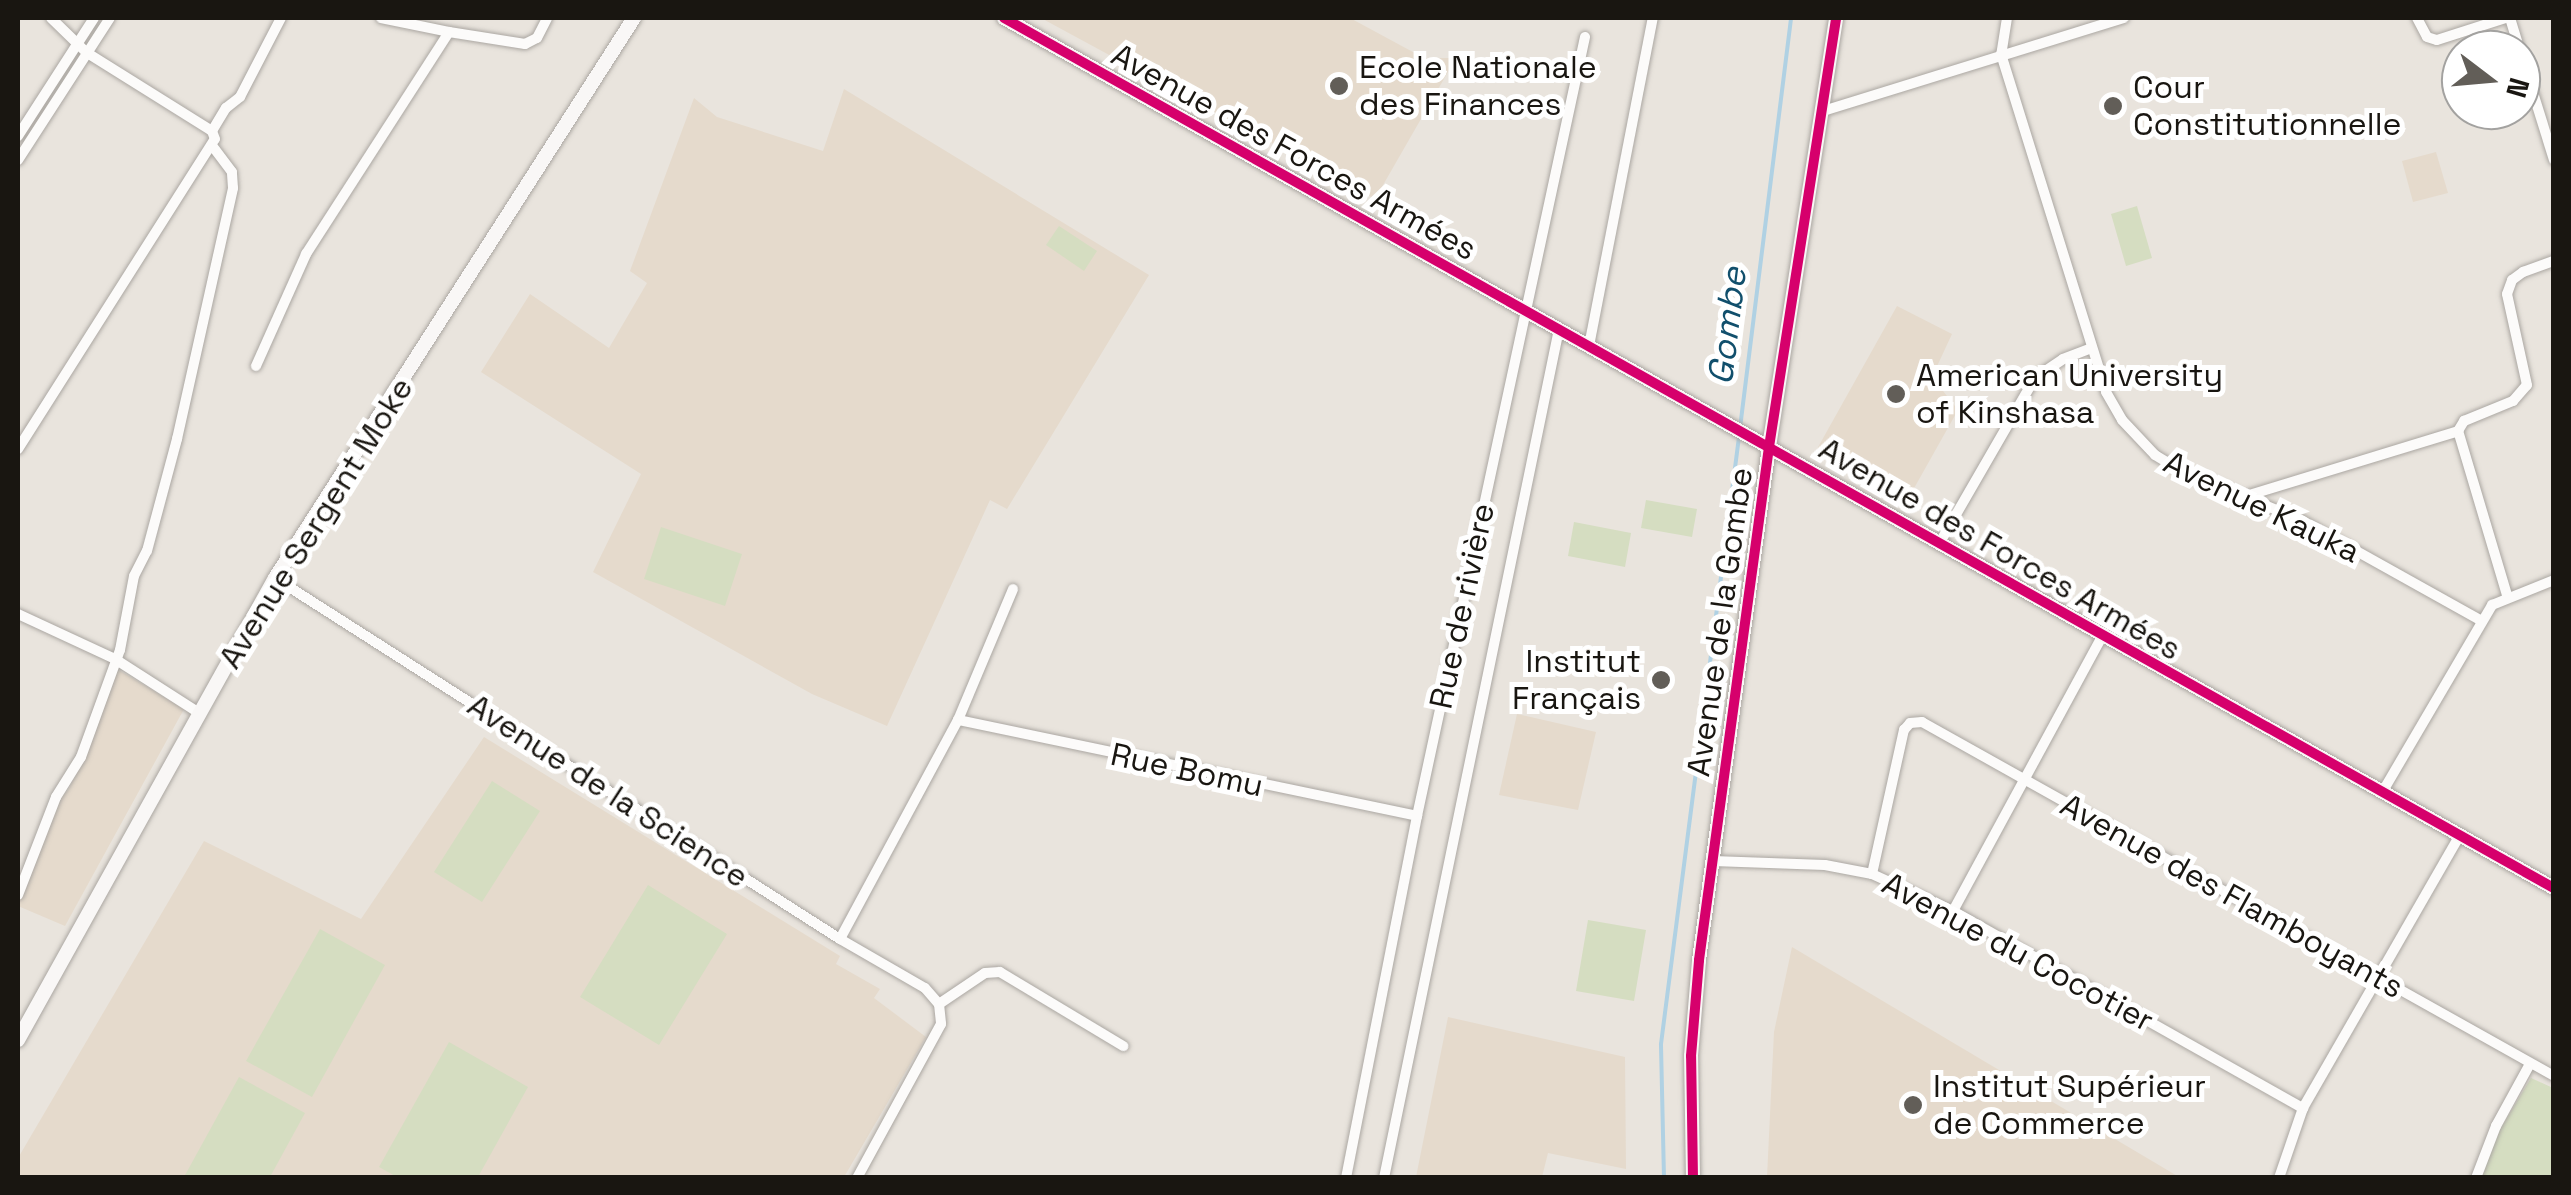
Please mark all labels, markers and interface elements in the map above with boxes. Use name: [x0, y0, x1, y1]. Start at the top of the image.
north arrow: [2441, 30, 2541, 130]
street label: Avenue des Forces Armées: [1105, 35, 1483, 269]
place label: Ecole Nationale des Finances: [1359, 49, 1597, 124]
place label: Cour Constitutionnelle: [2133, 69, 2401, 144]
text: N: [2498, 74, 2538, 102]
marker: Ecole Nationale des Finances: [1328, 75, 1350, 97]
marker: Cour Constitutionnelle: [2102, 95, 2124, 117]
water label: Gombe: [1699, 265, 1755, 387]
place label: American University of Kinshasa: [1916, 357, 2223, 432]
street label: Avenue Sergent Moke: [211, 370, 421, 676]
marker: American University of Kinshasa: [1885, 383, 1907, 405]
street label: Avenue des Forces Armées: [1812, 429, 2188, 669]
street label: Avenue Kauka: [2158, 443, 2366, 571]
street label: Avenue de la Gombe: [1679, 465, 1761, 779]
street label: Rue de rivière: [1421, 500, 1503, 712]
place label: Institut Français: [1512, 643, 1641, 718]
marker: Institut Français: [1650, 669, 1672, 691]
street label: Avenue de la Science: [461, 686, 755, 896]
street label: Rue Bomu: [1107, 735, 1267, 805]
street label: Avenue des Flamboyants: [2054, 786, 2410, 1006]
street label: Avenue du Cocotier: [1876, 864, 2160, 1040]
place label: Institut Supérieur de Commerce: [1933, 1068, 2206, 1143]
marker: Institut Supérieur de Commerce: [1902, 1094, 1924, 1116]

